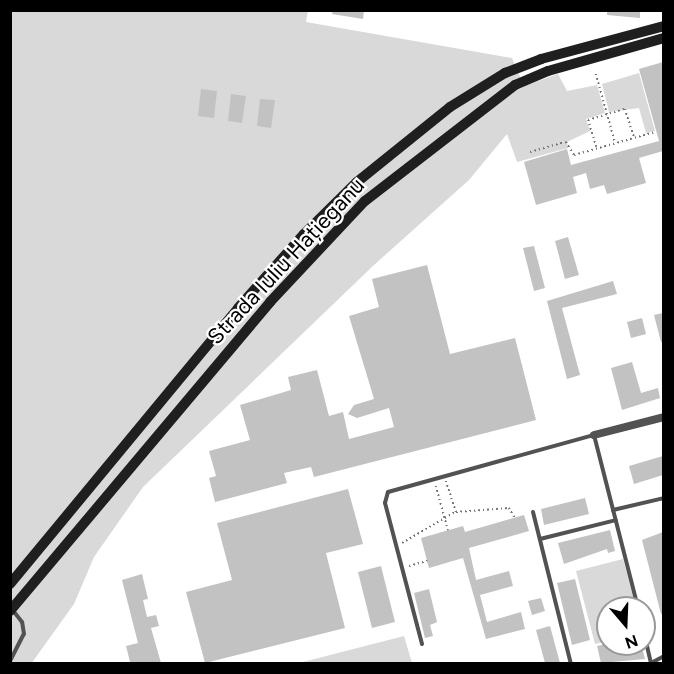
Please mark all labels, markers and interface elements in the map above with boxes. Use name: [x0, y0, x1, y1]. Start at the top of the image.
street label: Strada Iuliu Hațieganu: [202, 172, 370, 350]
north arrow: [596, 596, 656, 656]
text: N: [622, 631, 640, 653]

